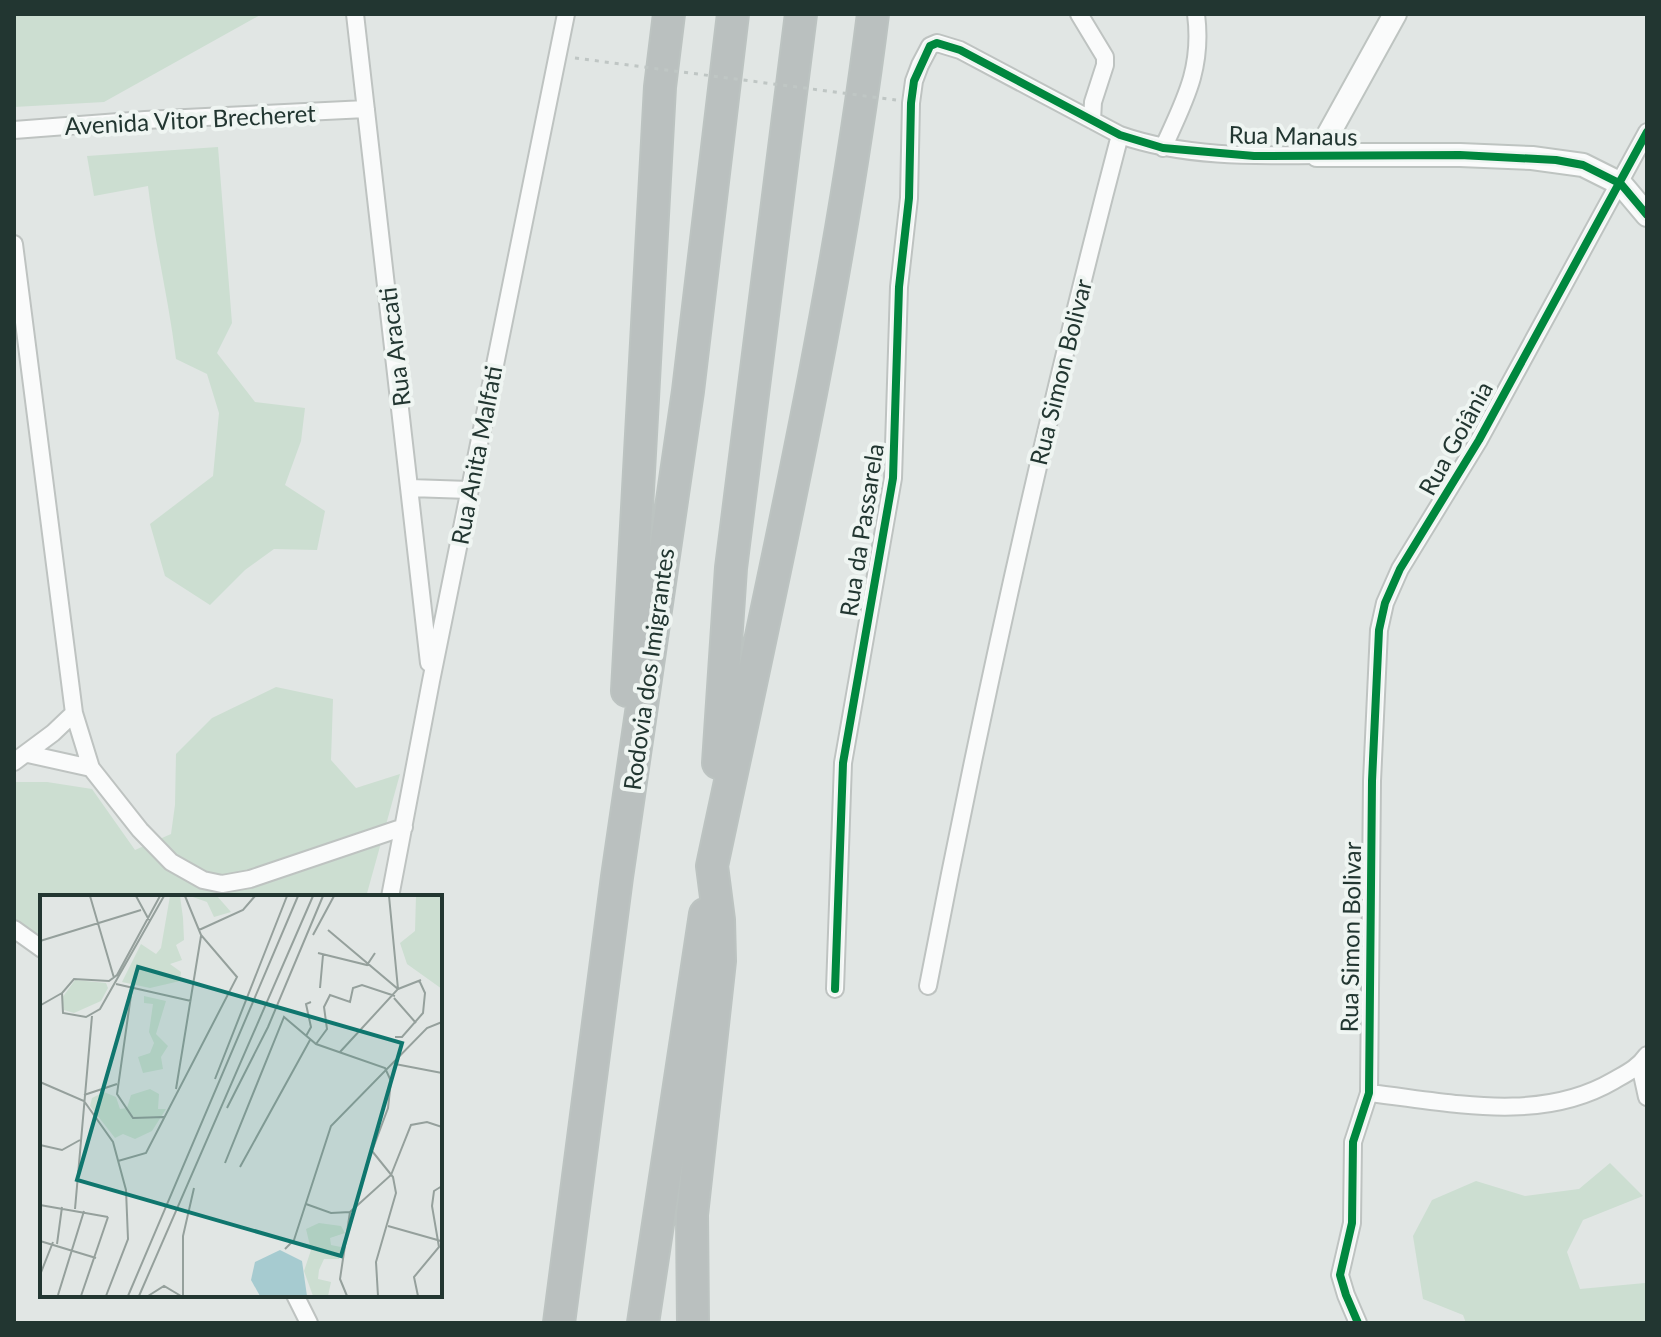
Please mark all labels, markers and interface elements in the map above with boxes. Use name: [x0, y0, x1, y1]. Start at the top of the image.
street label: Avenida Vitor Brecheret: [64, 98, 317, 140]
street label: Rua Manaus: [1228, 119, 1358, 151]
street label: Rua Simon Bolivar: [1023, 276, 1097, 468]
street label: Rua Aracati: [372, 286, 416, 408]
street label: Rua Anita Malfati: [444, 363, 508, 547]
street label: Rua Goiânia: [1412, 376, 1498, 500]
street label: Rua da Passarela: [833, 441, 889, 619]
street label: Rodovia dos Imigrantes: [617, 546, 679, 792]
street label: Rua Simon Bolivar: [1334, 841, 1366, 1033]
inset map: [40, 895, 442, 1297]

